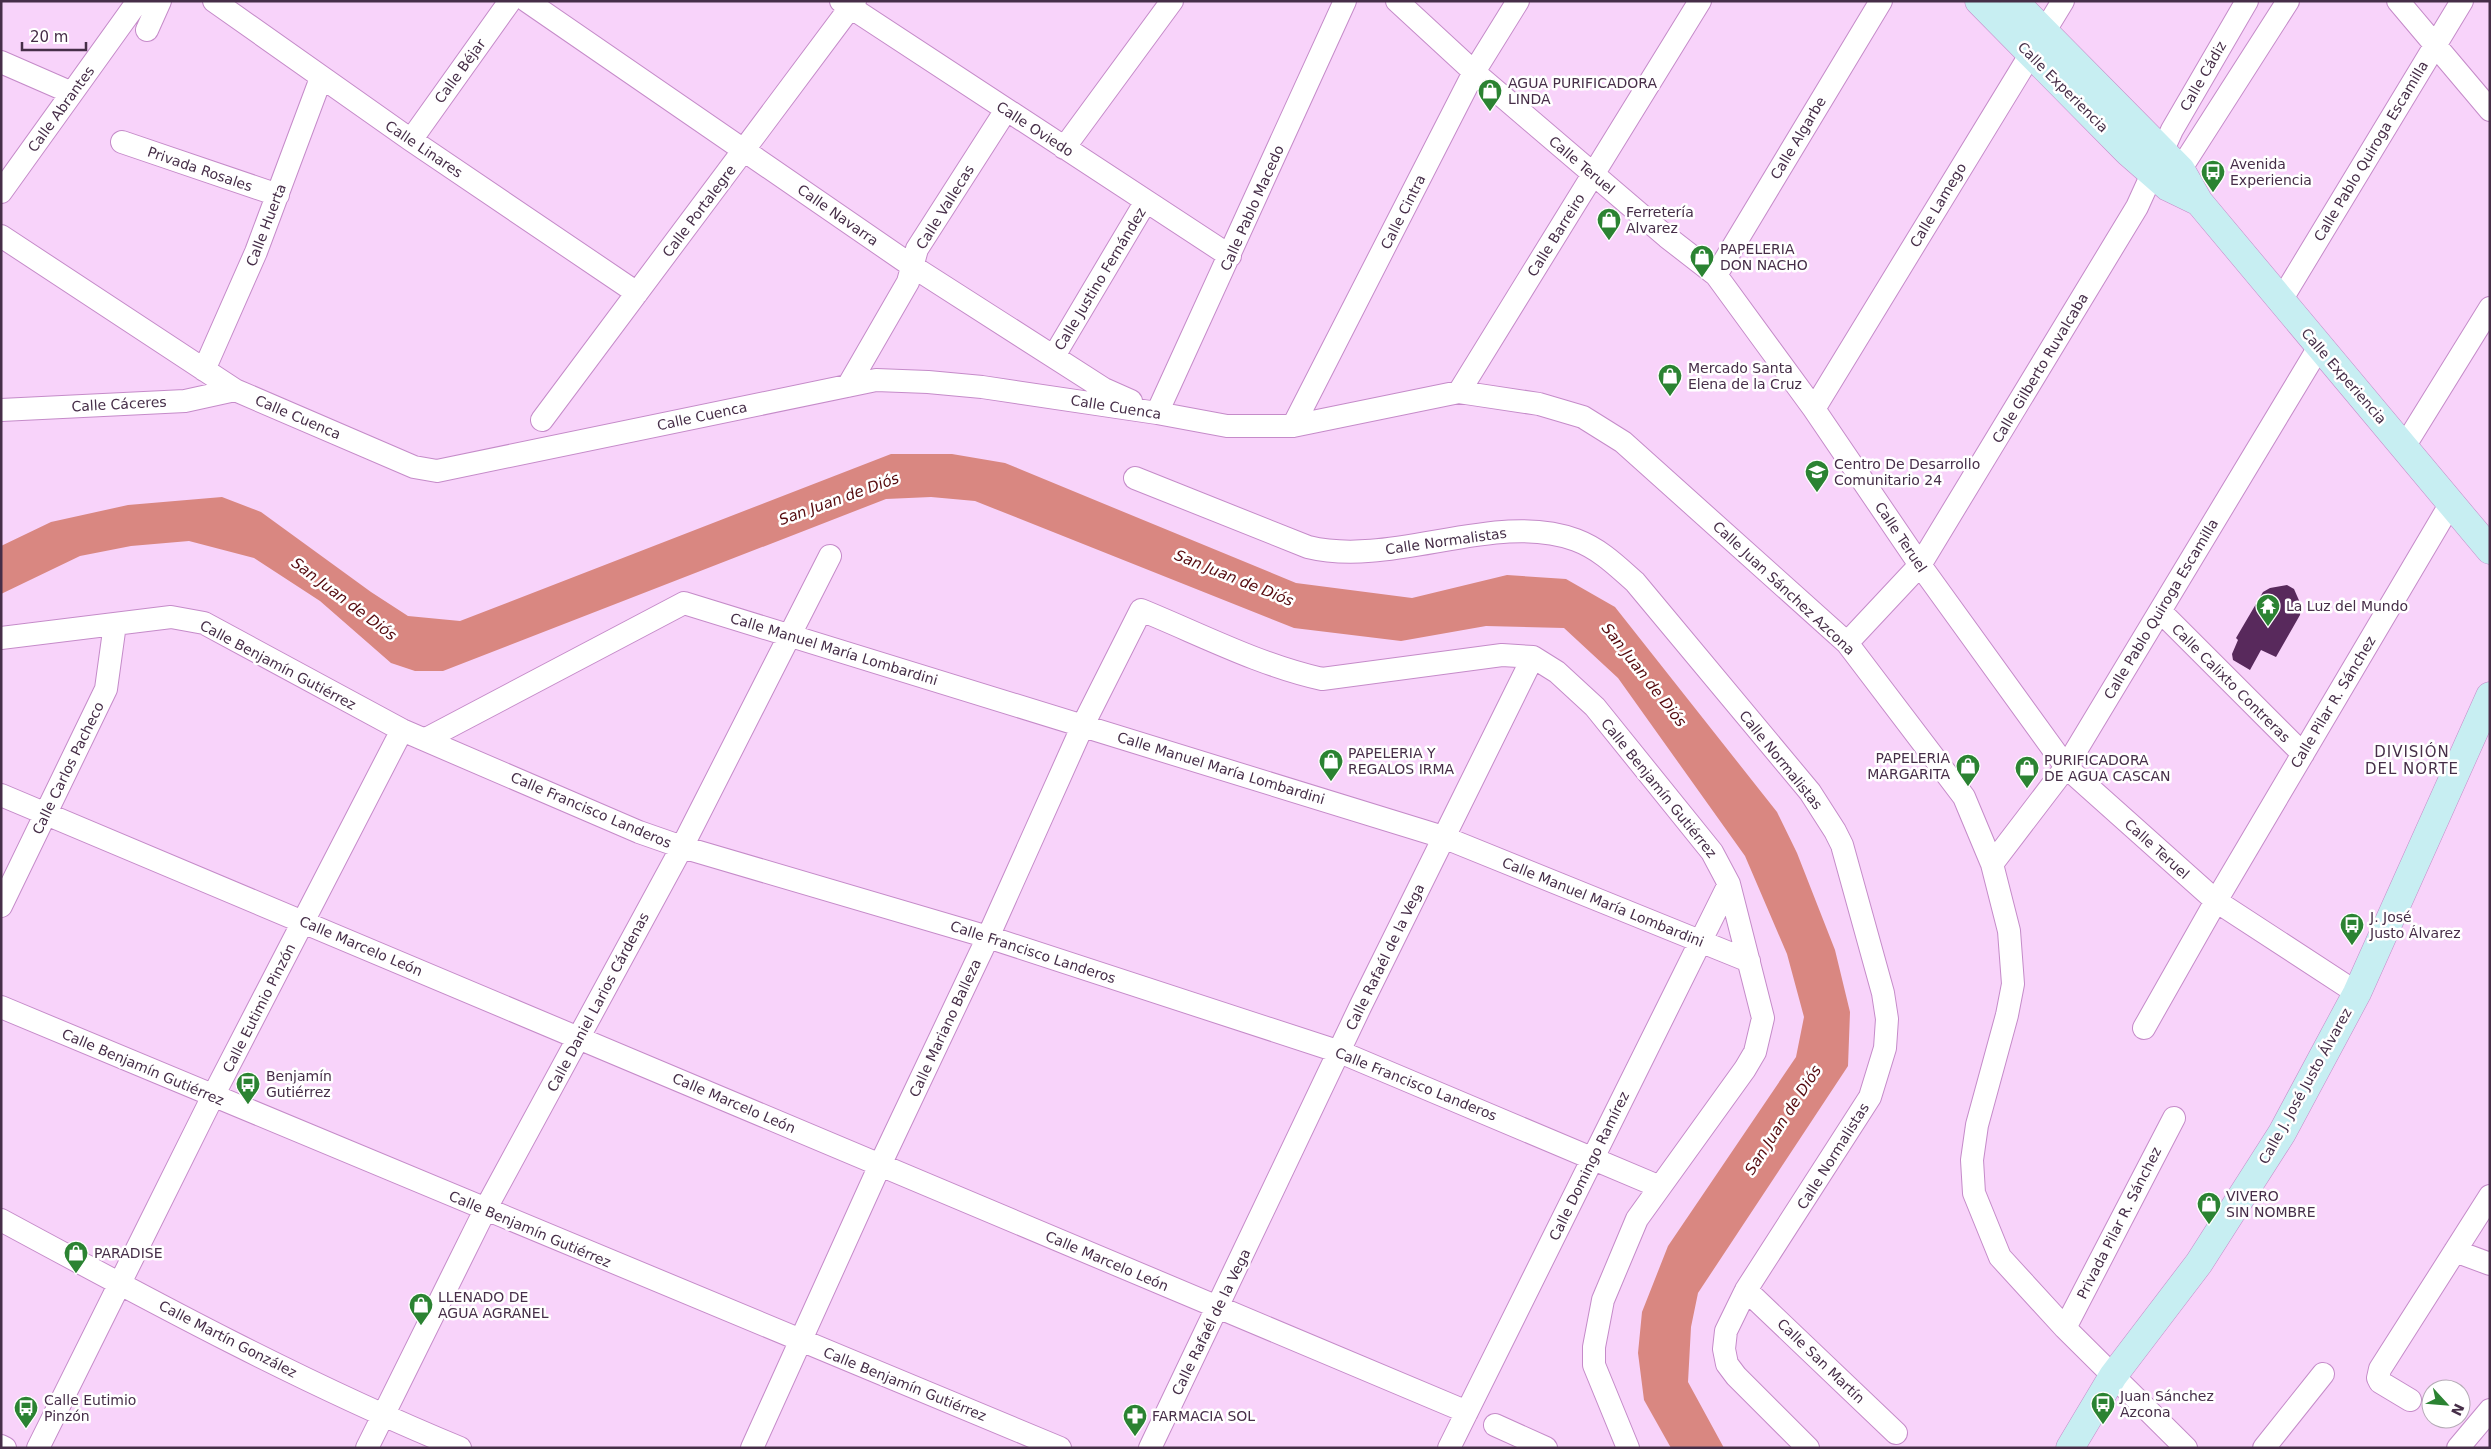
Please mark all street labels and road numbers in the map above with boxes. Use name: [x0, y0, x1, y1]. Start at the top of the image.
street label: Calle Béjar: [431, 36, 489, 106]
street label: Calle Cádiz: [2177, 38, 2229, 114]
street label: Calle Experiencia: [2015, 39, 2111, 135]
street label: Calle Pablo Quiroga Escamilla: [2311, 58, 2431, 244]
street label: Calle Abrantes: [24, 63, 98, 155]
street label: Calle Algarbe: [1767, 94, 1829, 182]
street label: Calle Oviedo: [994, 98, 1076, 160]
street label: Calle Linares: [382, 117, 466, 181]
street label: Calle Teruel: [1546, 133, 1618, 197]
street label: Calle Pablo Macedo: [1217, 143, 1287, 273]
street label: Privada Rosales: [145, 144, 255, 194]
street label: Calle Lamego: [1907, 160, 1969, 250]
street label: Calle Portalegre: [659, 162, 739, 260]
street label: Calle Vallecas: [913, 162, 977, 252]
street label: Calle Cintra: [1377, 172, 1429, 252]
street label: Calle Navarra: [795, 181, 881, 249]
street label: Calle Huerta: [243, 182, 289, 268]
street label: Calle Barreiro: [1524, 191, 1588, 279]
street label: Calle Justino Fernández: [1051, 205, 1149, 353]
street label: Calle Gilberto Ruvalcaba: [1989, 290, 2091, 446]
street label: Calle Experiencia: [2298, 325, 2390, 427]
street label: Calle Cuenca: [253, 392, 343, 442]
street label: Calle Cuenca: [1070, 392, 1162, 422]
street label: Calle Cáceres: [71, 394, 167, 414]
street label: Calle Cuenca: [656, 399, 748, 433]
street label: Calle Teruel: [1872, 499, 1930, 575]
street label: Calle Pablo Quiroga Escamilla: [2101, 516, 2221, 702]
street label: Calle Juan Sánchez Azcona: [1710, 518, 1858, 658]
street label: Calle Normalistas: [1384, 525, 1508, 557]
street label: Calle Manuel María Lombardini: [728, 610, 940, 688]
street label: Calle Benjamín Gutiérrez: [197, 617, 359, 713]
street label: Calle Calixto Contreras: [2169, 621, 2293, 745]
street label: Calle Pilar R. Sánchez: [2287, 633, 2379, 771]
street label: Calle Carlos Pacheco: [29, 699, 107, 837]
street label: Calle Normalistas: [1736, 707, 1826, 813]
street label: Calle Benjamín Gutiérrez: [1598, 715, 1720, 861]
street label: Calle Manuel María Lombardini: [1115, 729, 1327, 807]
street label: Calle Francisco Landeros: [508, 769, 674, 851]
street label: Calle Teruel: [2122, 816, 2192, 882]
street label: Calle Manuel María Lombardini: [1500, 854, 1706, 950]
street label: Calle Rafaél de la Vega: [1342, 881, 1428, 1033]
street label: Calle Daniel Larios Cárdenas: [544, 910, 652, 1094]
street label: Calle Marcelo León: [297, 913, 425, 979]
street label: Calle Francisco Landeros: [948, 918, 1118, 986]
street label: Calle Eutimio Pinzón: [220, 941, 298, 1075]
street label: Calle Mariano Balleza: [906, 956, 984, 1100]
street label: Calle J. José Justo Álvarez: [2255, 1005, 2355, 1167]
street label: Calle Benjamín Gutiérrez: [60, 1026, 226, 1108]
street label: Calle Francisco Landeros: [1333, 1044, 1499, 1124]
street label: Calle Marcelo León: [670, 1070, 798, 1136]
street label: Calle Domingo Ramírez: [1546, 1089, 1632, 1243]
street label: Calle Normalistas: [1794, 1100, 1872, 1212]
street label: Privada Pilar R. Sánchez: [2074, 1144, 2164, 1302]
street label: Calle Benjamín Gutiérrez: [447, 1188, 613, 1270]
street label: Calle Marcelo León: [1043, 1228, 1171, 1294]
street label: Calle Rafaél de la Vega: [1168, 1246, 1254, 1398]
street label: Calle Martín González: [156, 1297, 300, 1381]
street label: Calle San Martín: [1774, 1315, 1868, 1407]
street label: Calle Benjamín Gutiérrez: [821, 1344, 989, 1424]

